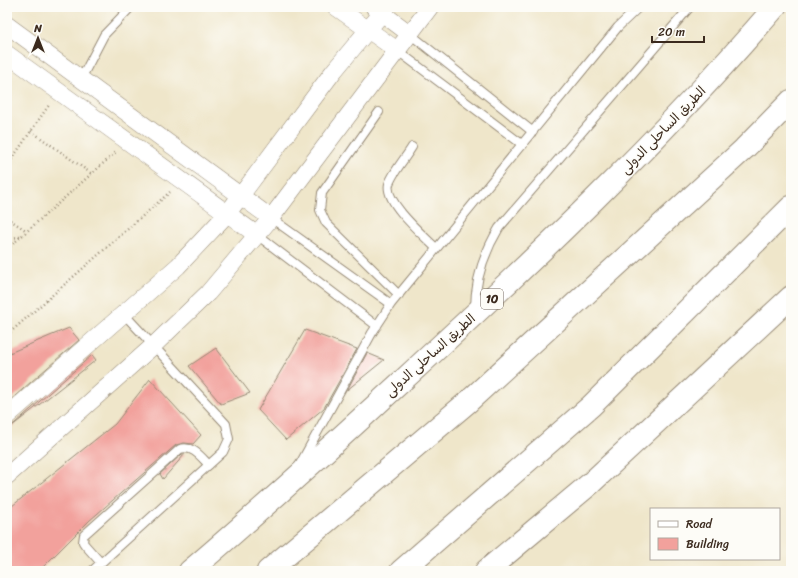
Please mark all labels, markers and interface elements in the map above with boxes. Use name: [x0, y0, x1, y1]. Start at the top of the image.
north arrow: [18, 18, 58, 58]
scale bar: [652, 18, 704, 44]
text: N: [33, 19, 42, 38]
text: 20 m: [658, 21, 685, 43]
street label: الطريق الساحلى الدولى: [614, 80, 712, 180]
road number: 10: [481, 289, 503, 309]
street label: الطريق الساحلى الدولى: [379, 308, 481, 402]
legend: [650, 508, 780, 560]
text: Road: [686, 513, 713, 535]
text: Building: [686, 533, 729, 555]

